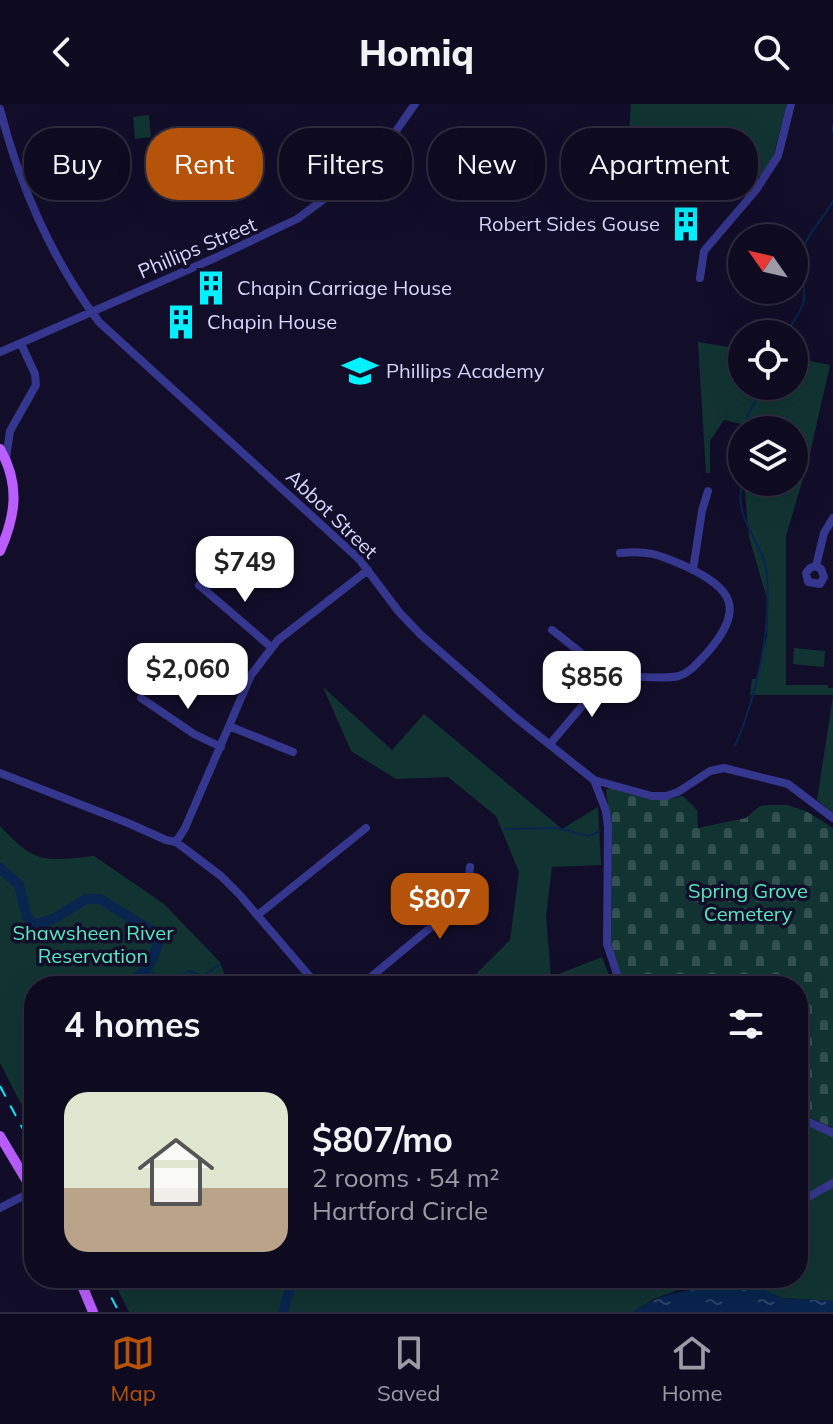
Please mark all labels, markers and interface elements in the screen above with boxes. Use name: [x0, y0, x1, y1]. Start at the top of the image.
icon: back: [40, 30, 84, 74]
text: Homiq: [359, 30, 474, 75]
icon: search: [749, 30, 793, 74]
chip: Buy: [24, 128, 130, 200]
chip: Rent: [146, 128, 263, 200]
chip: Filters: [279, 128, 412, 200]
chip: New: [428, 128, 545, 200]
chip: Apartment: [561, 128, 758, 200]
building icon: Robert Sides Gouse: [667, 205, 705, 243]
street label: Phillips Street: [134, 211, 260, 284]
place label: Robert Sides Gouse: [478, 211, 660, 236]
north arrow: [728, 224, 808, 304]
map controls: [728, 224, 808, 496]
building icon: Chapin Carriage House: [192, 269, 230, 307]
place label: Chapin Carriage House: [237, 275, 452, 300]
building icon: Chapin House: [162, 303, 200, 341]
place label: Chapin House: [207, 309, 337, 334]
button: locate: [728, 320, 808, 400]
school or university icon: Phillips Academy: [341, 352, 379, 390]
place label: Phillips Academy: [386, 358, 545, 383]
button: layers: [728, 416, 808, 496]
street label: Abbot Street: [281, 464, 383, 563]
pin: $749: [198, 536, 292, 604]
text: $749: [214, 545, 276, 578]
pin: $2,060: [123, 643, 253, 711]
pin: $856: [545, 651, 639, 719]
text: $2,060: [146, 652, 230, 685]
text: $856: [561, 660, 623, 693]
pin: $807: [393, 873, 487, 941]
park label: Spring Grove Cemetery: [688, 878, 808, 926]
text: $807: [409, 882, 471, 915]
park label: Shawsheen River Reservation: [13, 920, 174, 968]
icon: filters: [724, 1002, 768, 1046]
text: 4 homes: [64, 1003, 201, 1046]
text: $807/mo: [312, 1118, 453, 1161]
icon: home: [128, 1124, 224, 1220]
text: 2 rooms · 54 m²: [312, 1161, 499, 1194]
text: Hartford Circle: [312, 1194, 488, 1227]
tab: Map: [111, 1331, 156, 1407]
tab: Saved: [377, 1331, 441, 1407]
tab: Home: [662, 1331, 722, 1407]

